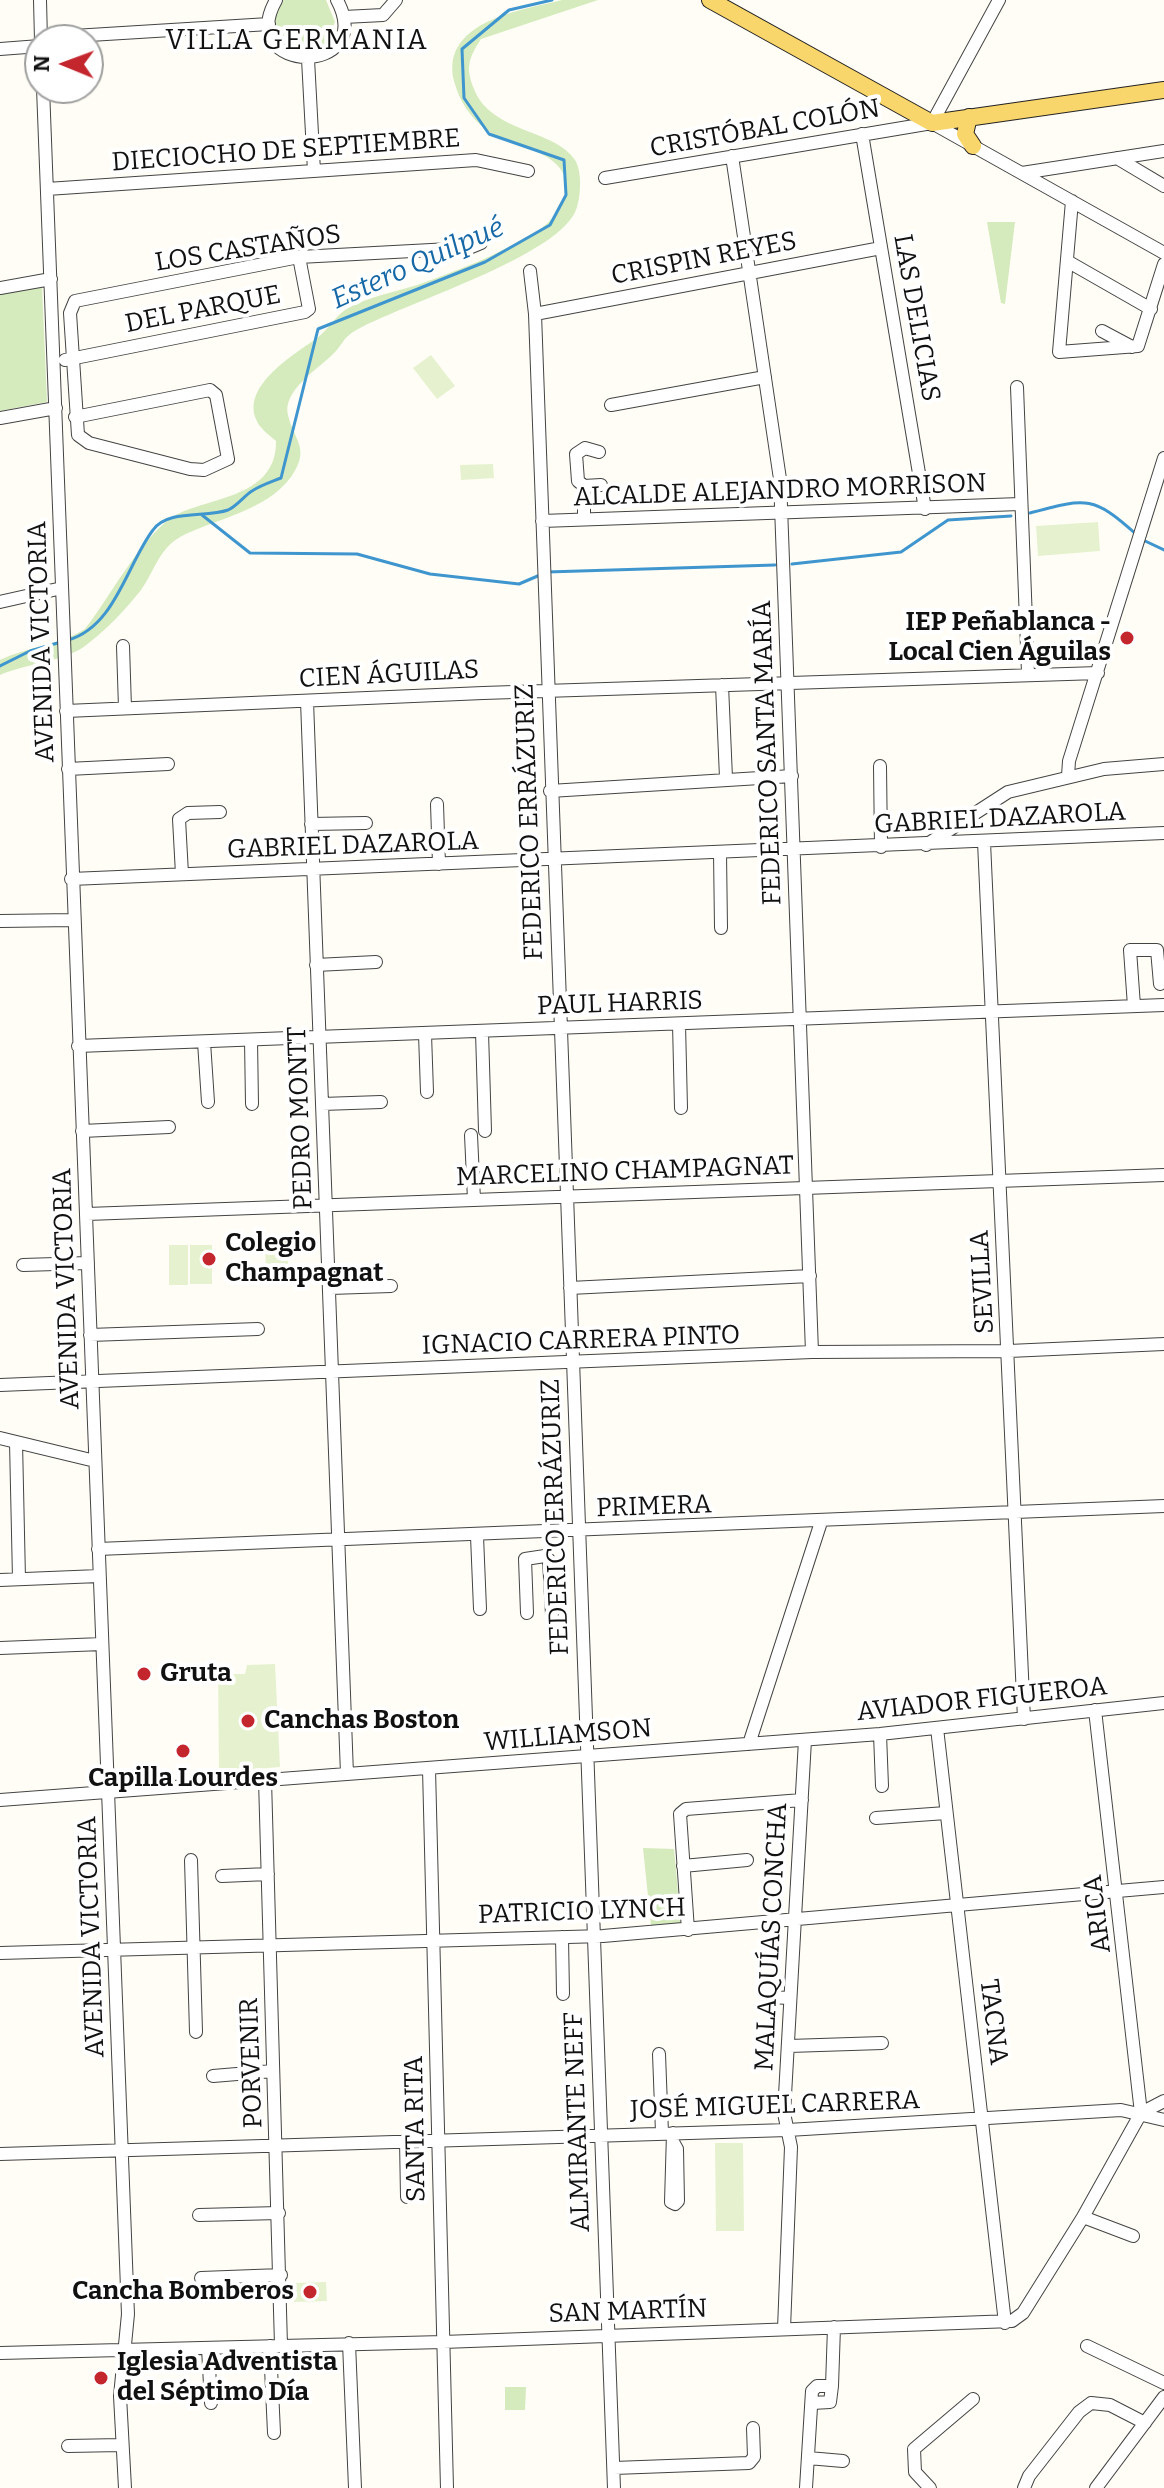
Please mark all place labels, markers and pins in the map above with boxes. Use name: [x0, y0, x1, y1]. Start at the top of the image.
place label: IEP Peñablanca - Local Cien Águilas: [889, 607, 1111, 668]
marker: IEP Peñablanca - Local Cien Águilas: [1118, 629, 1136, 647]
place label: Colegio Champagnat: [225, 1228, 384, 1290]
marker: Colegio Champagnat: [200, 1250, 218, 1268]
place label: Gruta: [160, 1658, 232, 1690]
marker: Gruta: [135, 1665, 153, 1683]
place label: Canchas Boston: [264, 1705, 459, 1737]
marker: Canchas Boston: [239, 1712, 257, 1730]
marker: Capilla Lourdes: [174, 1742, 192, 1760]
place label: Capilla Lourdes: [88, 1763, 278, 1795]
place label: Cancha Bomberos: [72, 2276, 294, 2308]
marker: Cancha Bomberos: [301, 2283, 319, 2301]
place label: Iglesia Adventista del Séptimo Día: [117, 2347, 338, 2408]
marker: Iglesia Adventista del Séptimo Día: [92, 2369, 110, 2387]

